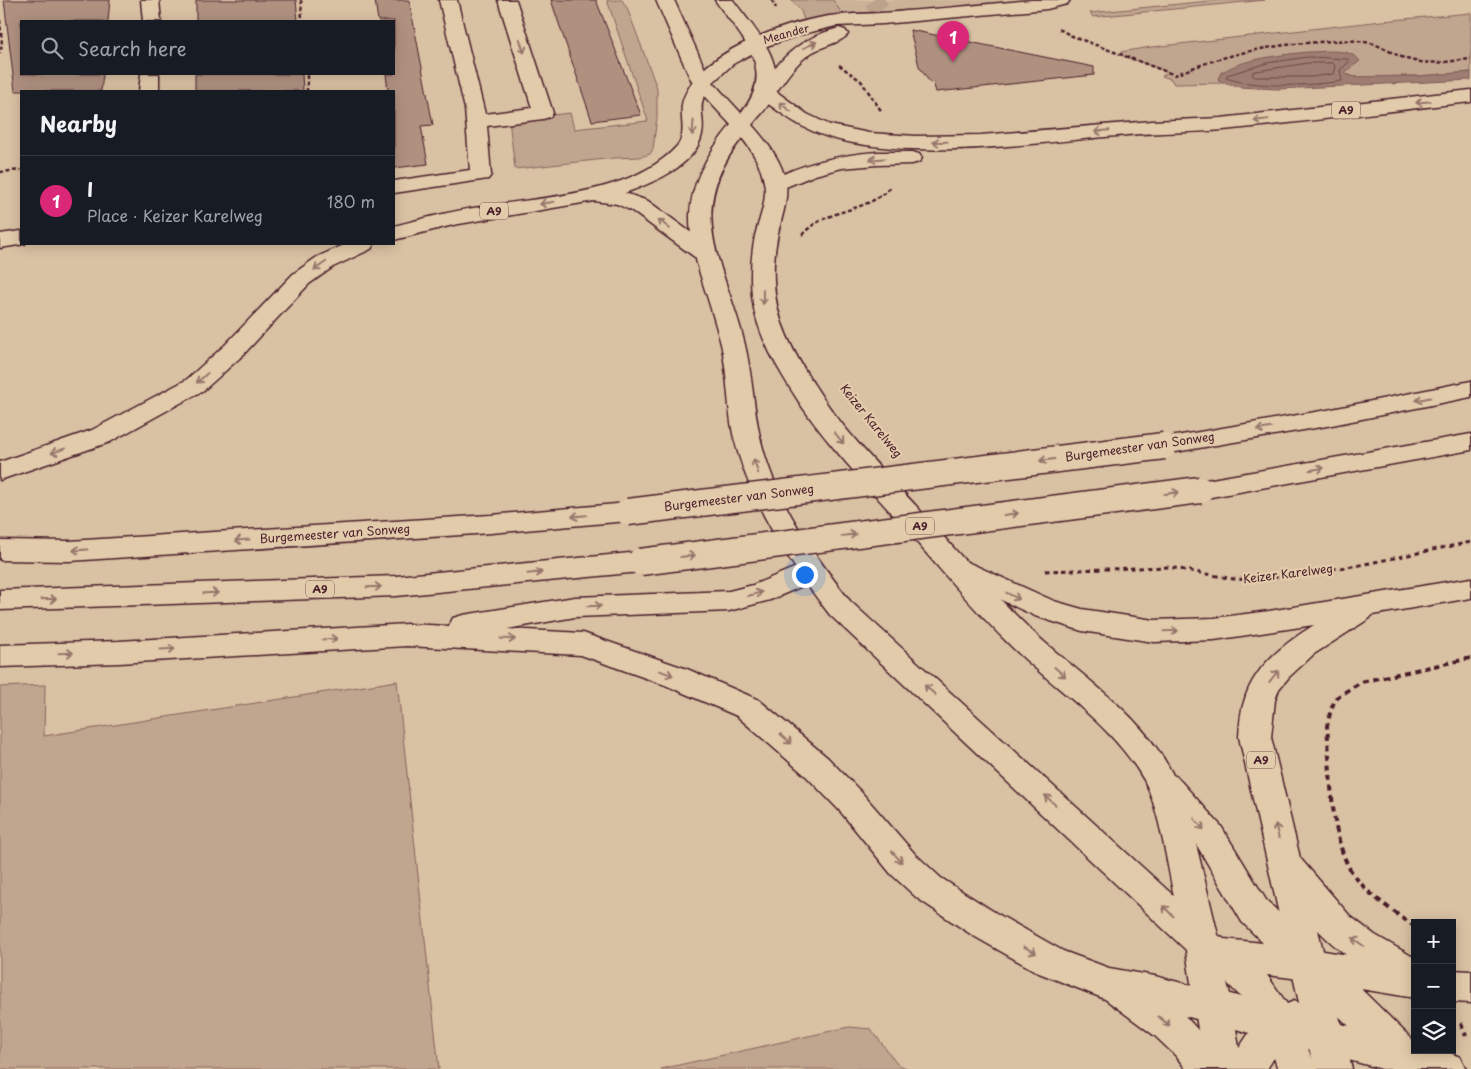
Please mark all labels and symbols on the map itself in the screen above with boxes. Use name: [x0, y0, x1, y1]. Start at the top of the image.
street label: Meander: [761, 19, 811, 48]
pin: 1: [937, 21, 969, 62]
one-way arrow: [517, 38, 527, 54]
one-way arrow: [802, 40, 817, 49]
one-way arrow: [1415, 97, 1431, 107]
one-way arrow: [778, 102, 792, 112]
road number: A9: [1332, 102, 1360, 118]
one-way arrow: [1253, 115, 1269, 125]
one-way arrow: [688, 119, 697, 135]
one-way arrow: [1094, 126, 1110, 136]
one-way arrow: [932, 137, 948, 147]
one-way arrow: [870, 154, 886, 163]
one-way arrow: [540, 198, 556, 208]
road number: A9: [480, 202, 508, 220]
one-way arrow: [658, 218, 671, 229]
one-way arrow: [313, 261, 327, 271]
one-way arrow: [758, 288, 768, 304]
one-way arrow: [196, 372, 209, 384]
street label: Keizer Karelweg: [836, 380, 907, 461]
one-way arrow: [1416, 395, 1432, 404]
one-way arrow: [1256, 425, 1272, 435]
street label: Burgemeester van Sonweg: [1064, 427, 1216, 465]
one-way arrow: [834, 431, 845, 444]
one-way arrow: [51, 447, 67, 456]
one-way arrow: [1039, 455, 1055, 465]
one-way arrow: [750, 459, 760, 475]
one-way arrow: [1308, 464, 1324, 473]
street label: Burgemeester van Sonweg: [663, 479, 815, 515]
one-way arrow: [1163, 488, 1179, 498]
one-way arrow: [1002, 509, 1018, 519]
one-way arrow: [571, 511, 587, 521]
road number: A9: [906, 518, 934, 534]
street label: Burgemeester van Sonweg: [259, 519, 411, 547]
one-way arrow: [841, 530, 857, 540]
one-way arrow: [235, 535, 251, 544]
one-way arrow: [73, 546, 89, 555]
one-way arrow: [680, 551, 696, 561]
street label: Keizer Karelweg: [1242, 559, 1334, 587]
your location: [792, 562, 818, 588]
one-way arrow: [527, 568, 543, 577]
road number: A9: [306, 580, 334, 598]
one-way arrow: [365, 583, 381, 592]
one-way arrow: [203, 589, 219, 598]
one-way arrow: [747, 589, 763, 599]
one-way arrow: [1006, 591, 1021, 601]
one-way arrow: [40, 595, 56, 604]
one-way arrow: [585, 602, 601, 611]
one-way arrow: [1162, 626, 1178, 635]
one-way arrow: [322, 635, 338, 644]
one-way arrow: [500, 635, 516, 644]
one-way arrow: [160, 644, 176, 653]
one-way arrow: [58, 649, 74, 658]
one-way arrow: [1053, 667, 1066, 678]
one-way arrow: [657, 669, 673, 678]
one-way arrow: [1268, 669, 1279, 682]
one-way arrow: [923, 684, 936, 696]
one-way arrow: [780, 733, 793, 745]
road number: A9: [1247, 752, 1275, 768]
one-way arrow: [1043, 794, 1056, 806]
one-way arrow: [1193, 817, 1205, 830]
one-way arrow: [1272, 824, 1281, 840]
one-way arrow: [892, 850, 903, 863]
one-way arrow: [1162, 905, 1175, 917]
one-way arrow: [1351, 937, 1365, 947]
one-way arrow: [1022, 945, 1037, 955]
one-way arrow: [1157, 1016, 1171, 1026]

